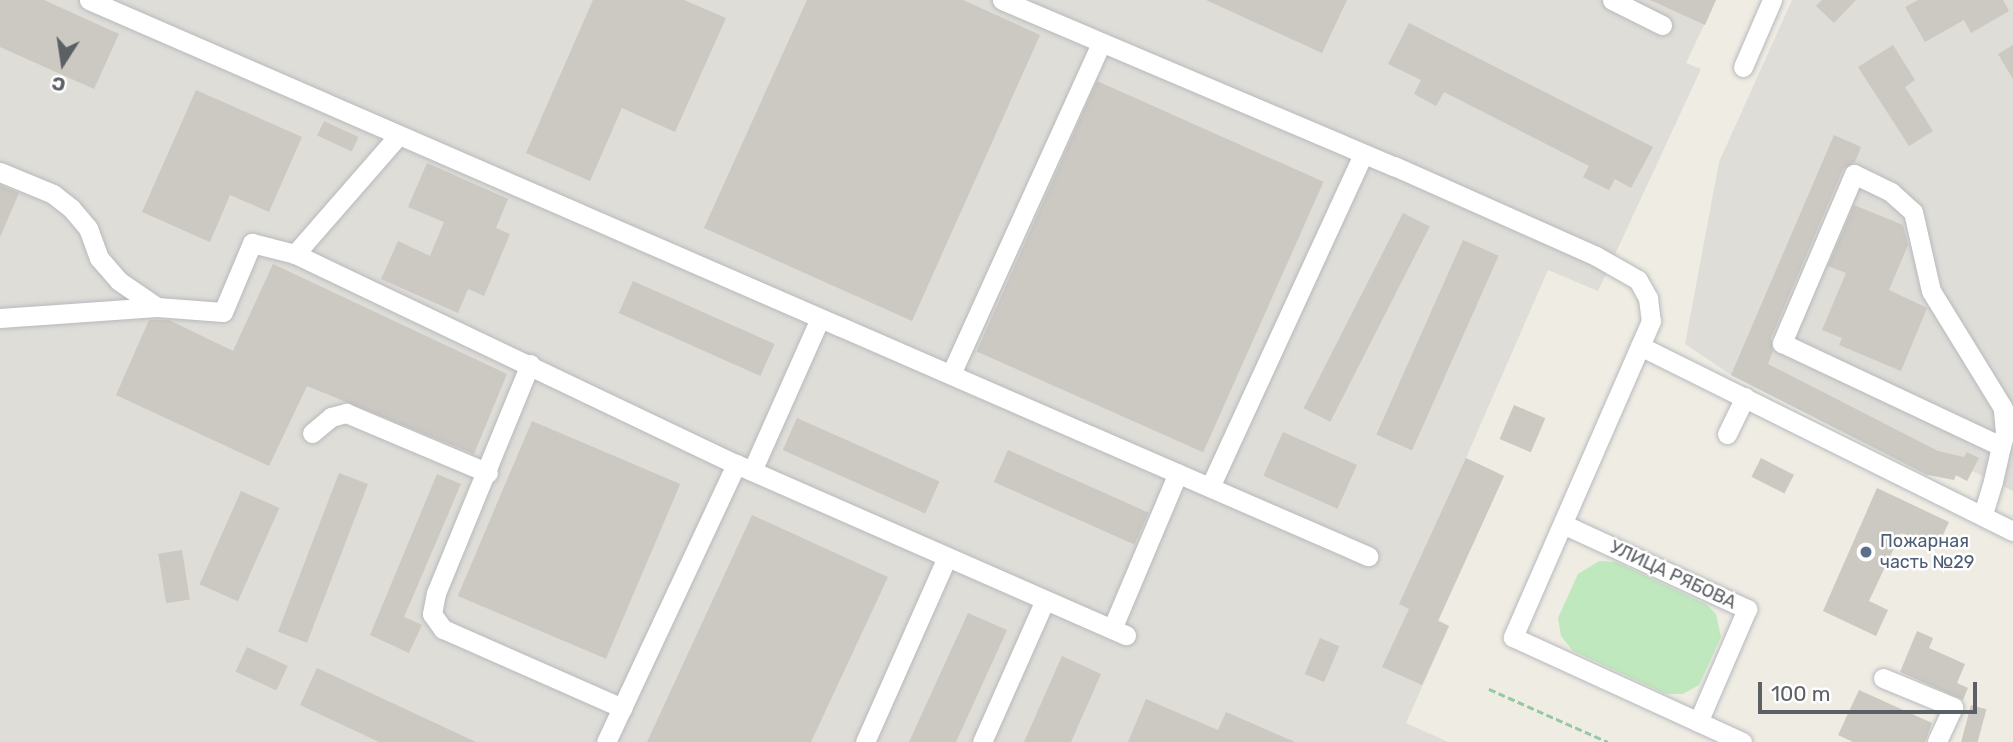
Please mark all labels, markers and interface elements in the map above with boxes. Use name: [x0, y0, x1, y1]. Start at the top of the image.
north arrow: [28, 28, 98, 98]
text: С: [50, 71, 67, 97]
place label: Пожарная часть №29: [1880, 531, 1974, 574]
street label: УЛИЦА РЯБОВА: [1606, 536, 1740, 614]
marker: Пожарная часть №29: [1858, 544, 1874, 560]
scale bar: [1761, 668, 1980, 712]
text: 100 m: [1771, 681, 1830, 706]

